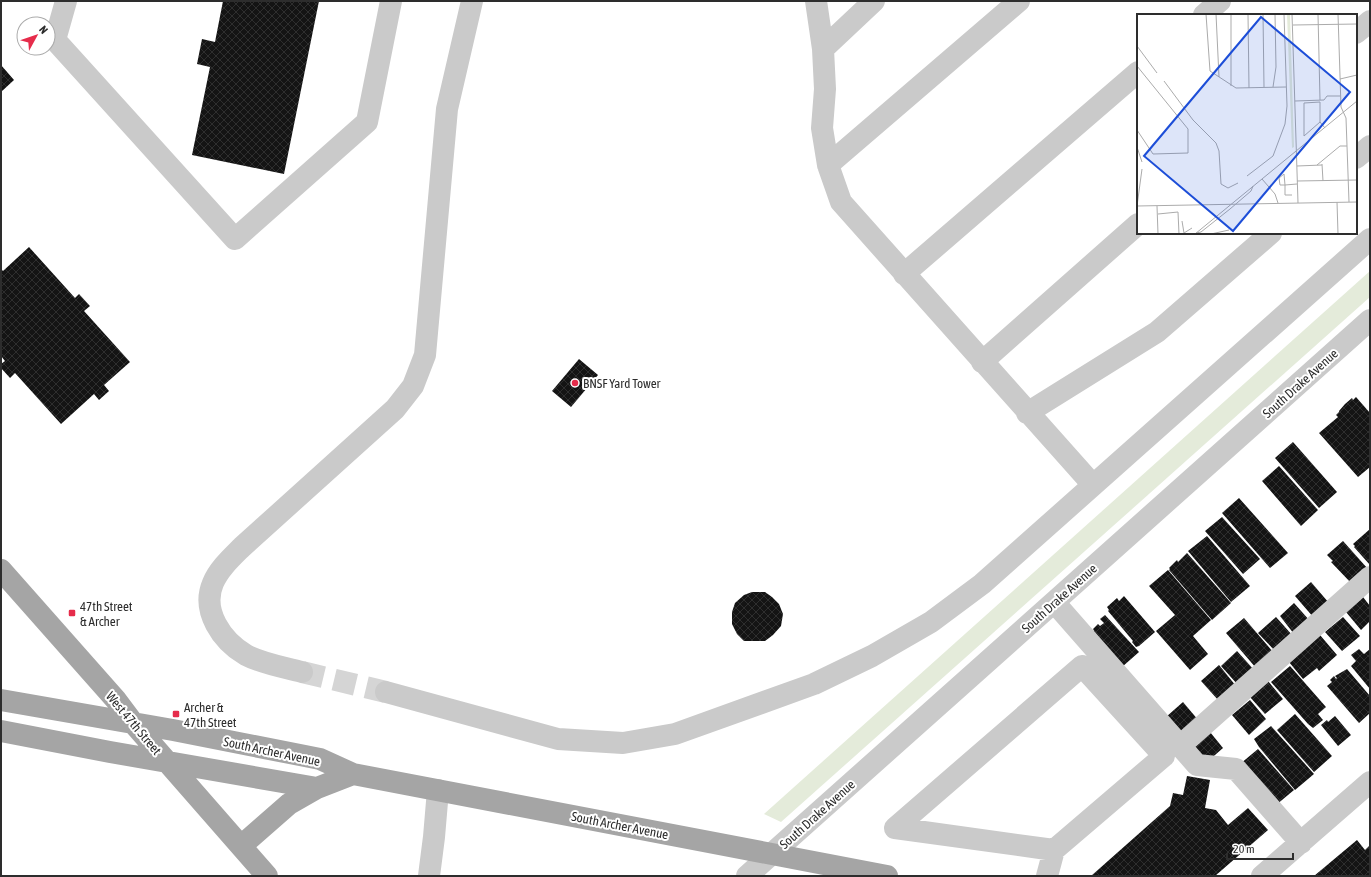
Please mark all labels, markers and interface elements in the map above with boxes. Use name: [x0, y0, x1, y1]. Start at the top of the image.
inset map: [1137, 14, 1357, 234]
north arrow: [16, 16, 56, 56]
text: N: [37, 23, 50, 36]
street label: South Drake Avenue: [1260, 346, 1341, 421]
place label: BNSF Yard Tower: [583, 376, 661, 391]
marker: BNSF Yard Tower: [570, 378, 580, 388]
street label: South Drake Avenue: [1019, 561, 1100, 636]
place label: 47th Street & Archer: [80, 599, 133, 629]
marker: 47th Street & Archer: [67, 608, 77, 618]
street label: West 47th Street: [103, 689, 164, 758]
place label: Archer & 47th Street: [184, 700, 237, 730]
marker: Archer & 47th Street: [171, 709, 181, 719]
street label: South Archer Avenue: [222, 734, 322, 769]
street label: South Drake Avenue: [777, 777, 858, 852]
street label: South Archer Avenue: [570, 809, 670, 842]
scale bar: [1227, 835, 1293, 861]
text: 20 m: [1233, 842, 1255, 856]

